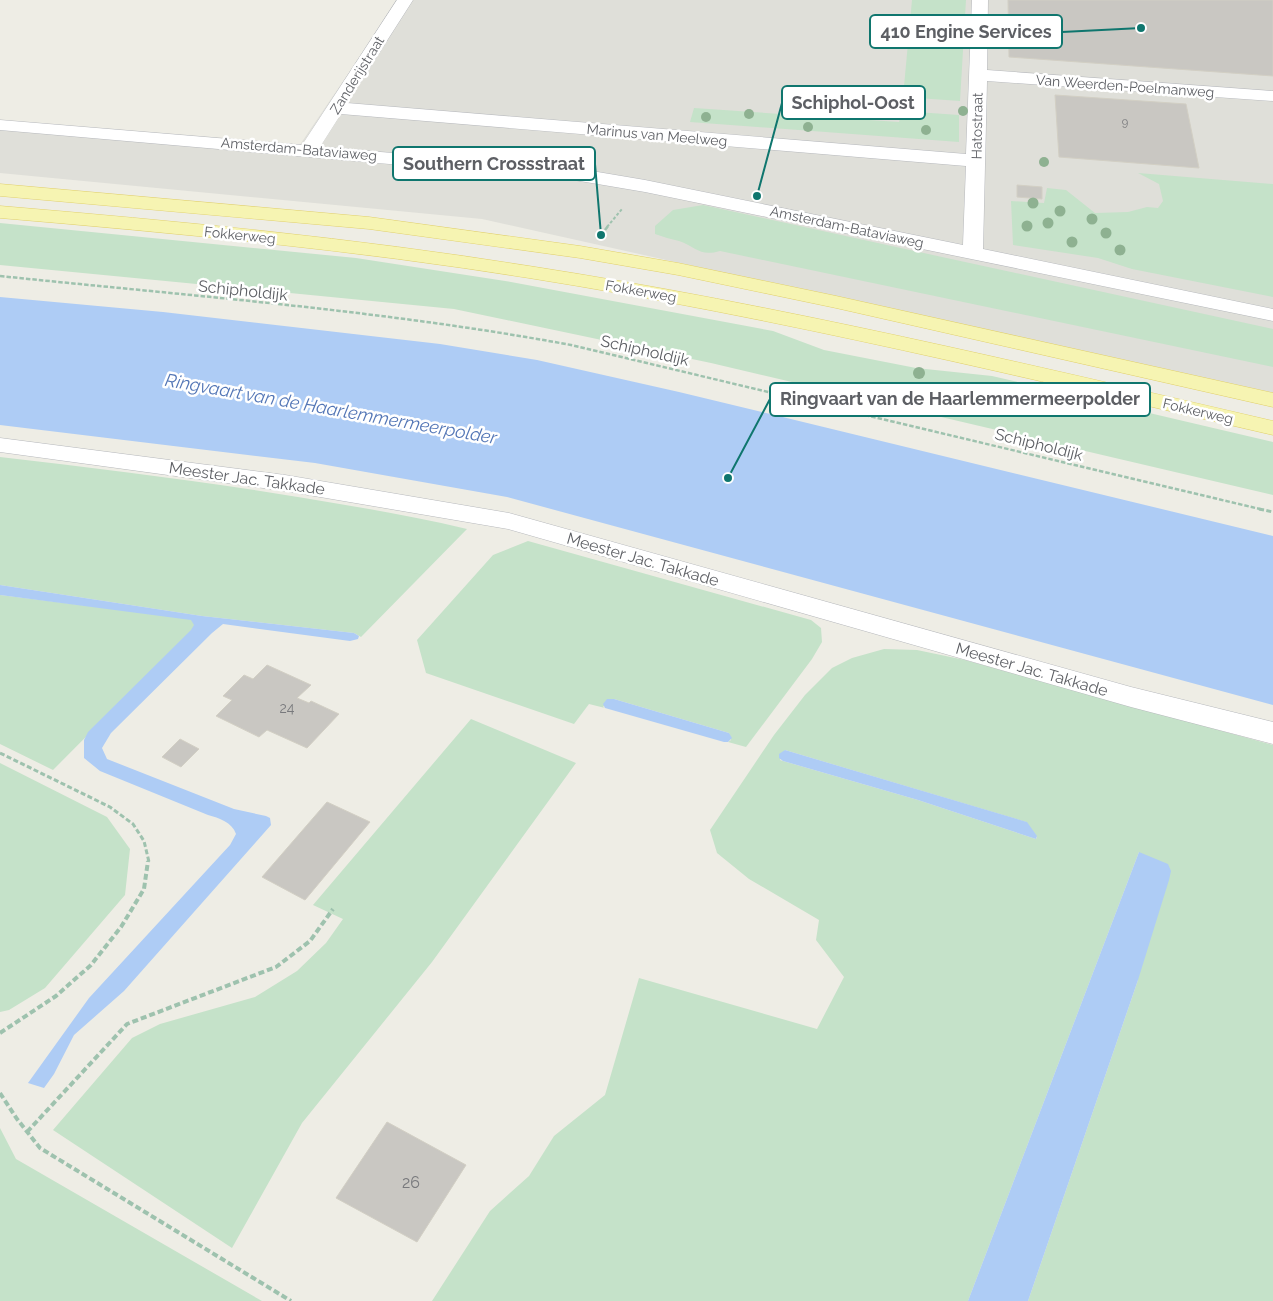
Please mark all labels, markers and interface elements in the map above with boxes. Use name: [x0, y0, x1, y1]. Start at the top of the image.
callout: 410 Engine Services: [870, 15, 1062, 48]
text: 410 Engine Services: [880, 21, 1052, 42]
street label: Zanderijstraat: [327, 33, 387, 117]
street label: Van Weerden-Poelmanweg: [1035, 72, 1215, 100]
callout: Schiphol-Oost: [782, 86, 925, 119]
text: Schiphol-Oost: [791, 92, 915, 113]
street label: Hatostraat: [968, 92, 986, 160]
house number: 9: [1122, 116, 1128, 129]
street label: Marinus van Meelweg: [586, 121, 728, 149]
street label: Amsterdam-Bataviaweg: [220, 134, 378, 164]
callout: Southern Crossstraat: [393, 147, 595, 180]
text: Southern Crossstraat: [403, 153, 585, 174]
street label: Amsterdam-Bataviaweg: [769, 203, 925, 251]
street label: Fokkerweg: [204, 223, 276, 247]
street label: Schipholdijk: [197, 276, 289, 305]
street label: Fokkerweg: [604, 277, 678, 305]
street label: Schipholdijk: [599, 331, 691, 370]
water label: Ringvaart van de Haarlemmermeerpolder: [164, 369, 499, 448]
callout: Ringvaart van de Haarlemmermeerpolder: [770, 383, 1150, 416]
text: Ringvaart van de Haarlemmermeerpolder: [780, 388, 1140, 409]
street label: Fokkerweg: [1161, 395, 1235, 427]
street label: Schipholdijk: [993, 424, 1085, 465]
street label: Meester Jac. Takkade: [168, 458, 326, 499]
street label: Meester Jac. Takkade: [565, 529, 721, 590]
street label: Meester Jac. Takkade: [954, 639, 1110, 700]
house number: 24: [280, 700, 295, 716]
house number: 26: [402, 1173, 420, 1192]

